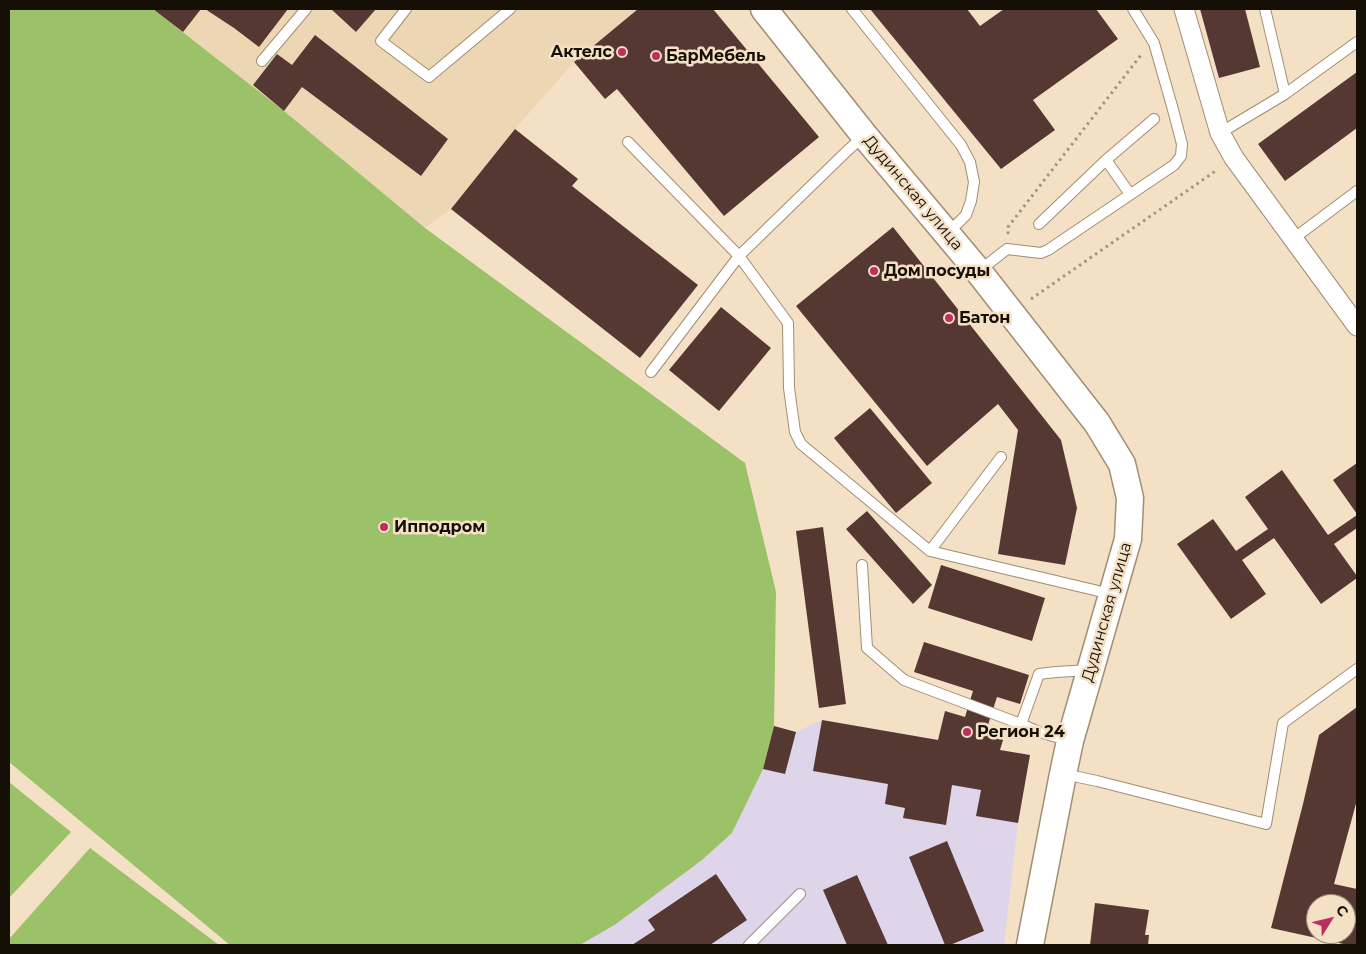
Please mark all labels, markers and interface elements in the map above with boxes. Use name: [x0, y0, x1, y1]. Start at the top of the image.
place label: Актелс: [550, 42, 612, 62]
marker: Актелс: [616, 46, 628, 58]
place label: БарМебель: [666, 46, 766, 66]
marker: БарМебель: [650, 50, 662, 62]
street label: Дудинская улица: [859, 132, 967, 254]
place label: Дом посуды: [884, 261, 990, 281]
marker: Дом посуды: [868, 265, 880, 277]
place label: Батон: [959, 308, 1010, 328]
marker: Батон: [943, 312, 955, 324]
place label: Ипподром: [394, 517, 485, 537]
marker: Ипподром: [378, 521, 390, 533]
street label: Дудинская улица: [1078, 540, 1136, 684]
place label: Регион 24: [977, 722, 1065, 742]
marker: Регион 24: [961, 726, 973, 738]
north arrow: [1306, 894, 1356, 944]
text: С: [1332, 901, 1353, 920]

